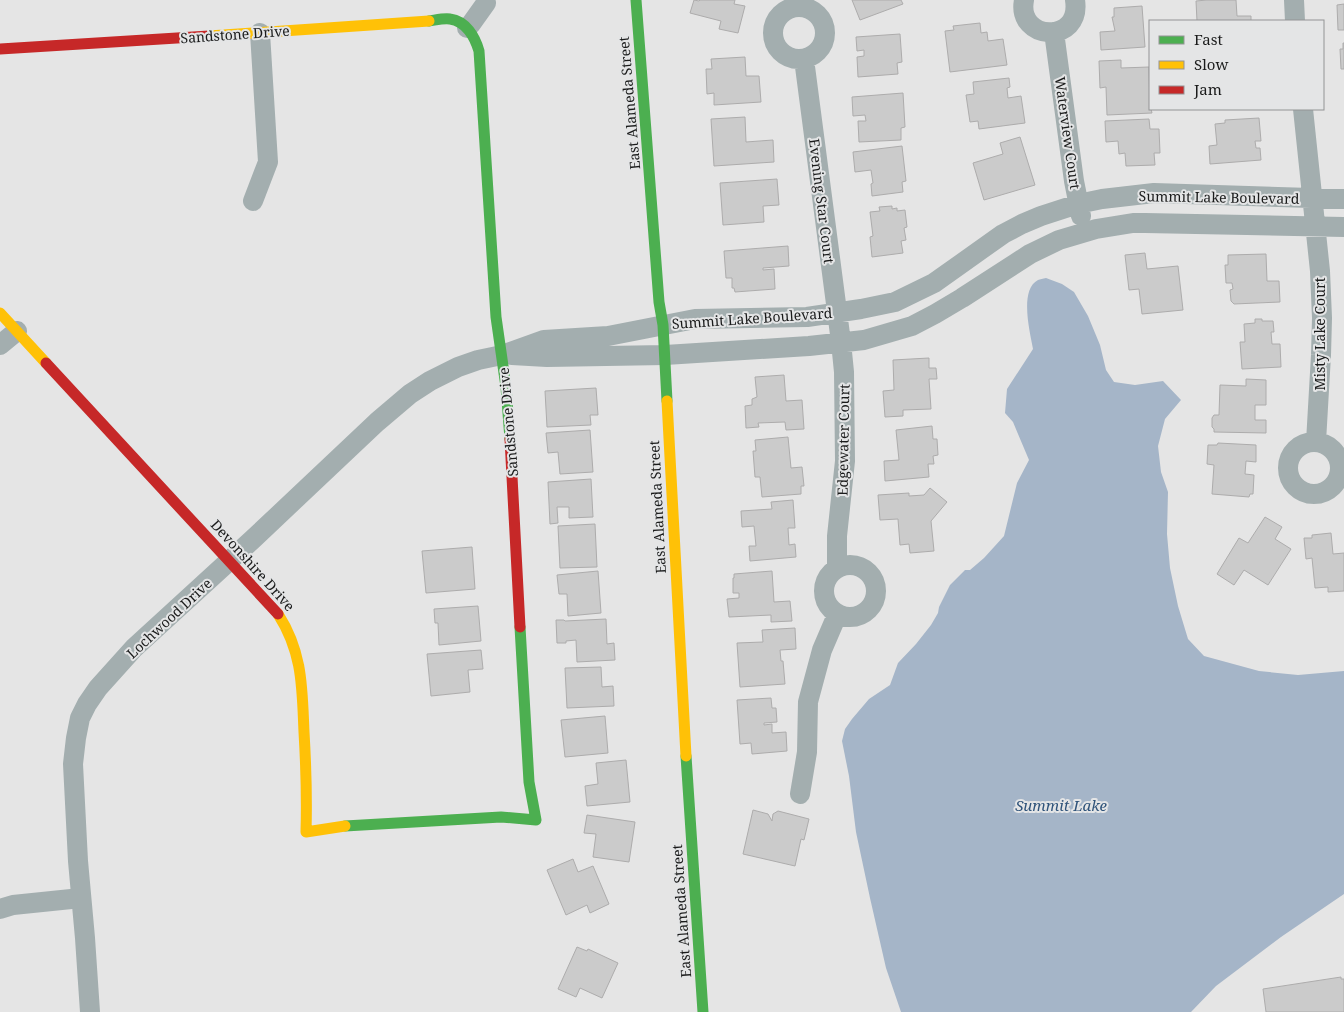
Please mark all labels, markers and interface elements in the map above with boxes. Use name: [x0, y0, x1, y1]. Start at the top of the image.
legend: [1149, 20, 1324, 110]
street label: Sandstone Drive: [180, 21, 290, 47]
text: Fast: [1194, 29, 1223, 49]
street label: East Alameda Street: [614, 36, 644, 170]
text: Slow: [1194, 54, 1228, 74]
street label: Waterview Court: [1051, 76, 1085, 191]
text: Jam: [1193, 79, 1222, 99]
street label: Evening Star Court: [805, 137, 839, 265]
street label: Summit Lake Boulevard: [1138, 186, 1300, 208]
street label: Misty Lake Court: [1310, 277, 1329, 391]
street label: Summit Lake Boulevard: [671, 303, 833, 333]
street label: Sandstone Drive: [494, 367, 522, 477]
street label: Edgewater Court: [833, 384, 853, 496]
street label: East Alameda Street: [644, 440, 670, 574]
street label: Devonshire Drive: [207, 515, 299, 615]
street label: Lochwood Drive: [122, 574, 216, 662]
water label: Summit Lake: [1015, 795, 1107, 815]
street label: East Alameda Street: [667, 844, 695, 978]

